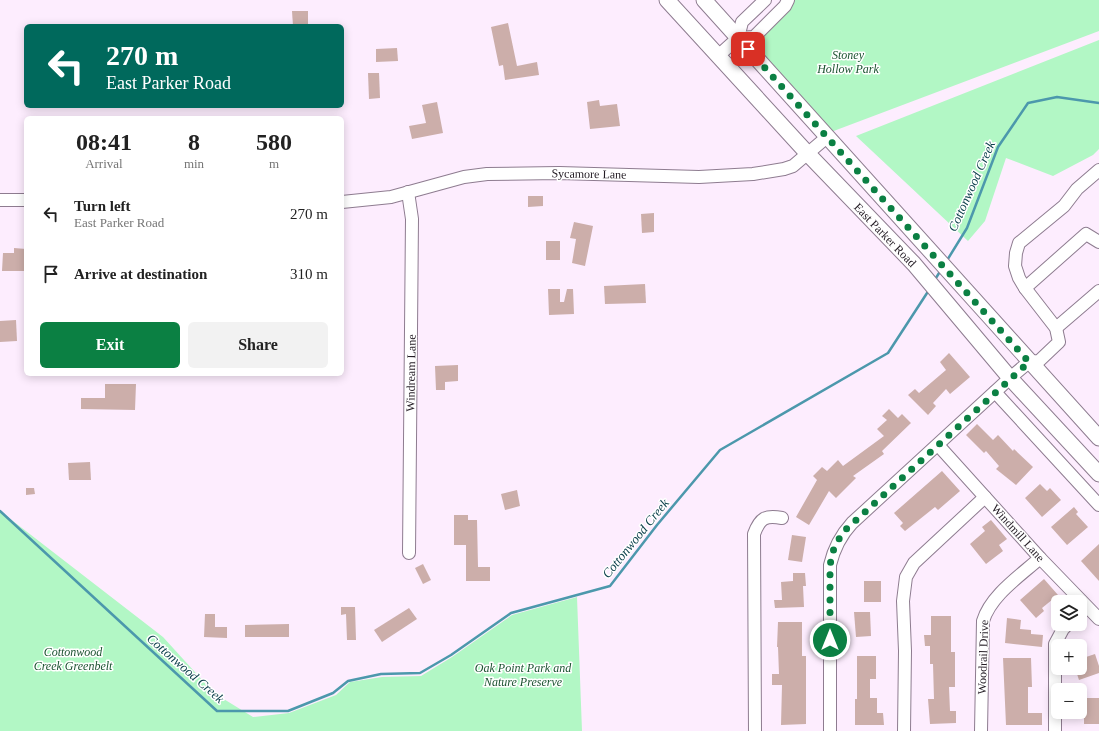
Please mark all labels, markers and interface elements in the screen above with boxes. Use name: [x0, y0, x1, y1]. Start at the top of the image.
pin: [731, 32, 765, 66]
icon: arrive: [737, 38, 759, 60]
icon: left: [40, 40, 92, 92]
text: 270 m: [106, 40, 178, 71]
park label: Stoney Hollow Park: [816, 48, 880, 76]
text: East Parker Road: [106, 73, 231, 93]
text: 08:41: [76, 129, 132, 155]
text: 8: [188, 129, 200, 155]
text: 580: [256, 129, 292, 155]
water label: Cottonwood Creek: [945, 138, 998, 234]
text: Arrival: [85, 156, 123, 171]
text: min: [184, 156, 204, 171]
text: m: [269, 156, 279, 171]
street label: Sycamore Lane: [551, 166, 627, 182]
text: Turn left: [74, 198, 131, 214]
street label: East Parker Road: [851, 200, 919, 270]
icon: left: [40, 203, 62, 225]
text: 270 m: [290, 206, 328, 222]
text: East Parker Road: [74, 215, 164, 230]
icon: arrive: [40, 263, 62, 285]
text: Arrive at destination: [74, 266, 207, 282]
text: 310 m: [290, 266, 328, 282]
button: Exit: [40, 322, 180, 368]
button: Share: [188, 322, 328, 368]
street label: Windream Lane: [403, 334, 419, 412]
water label: Cottonwood Creek: [599, 496, 672, 581]
street label: Windmill Lane: [989, 501, 1047, 565]
map controls: [1051, 595, 1087, 719]
button: layers: [1051, 595, 1087, 631]
position arrow: [809, 619, 851, 661]
street label: Woodrail Drive: [975, 619, 991, 695]
water label: Cottonwood Creek: [144, 631, 228, 706]
button: +: [1051, 639, 1087, 675]
park label: Cottonwood Creek Greenbelt: [34, 645, 113, 673]
park label: Oak Point Park and Nature Preserve: [475, 661, 572, 689]
button: −: [1051, 683, 1087, 719]

